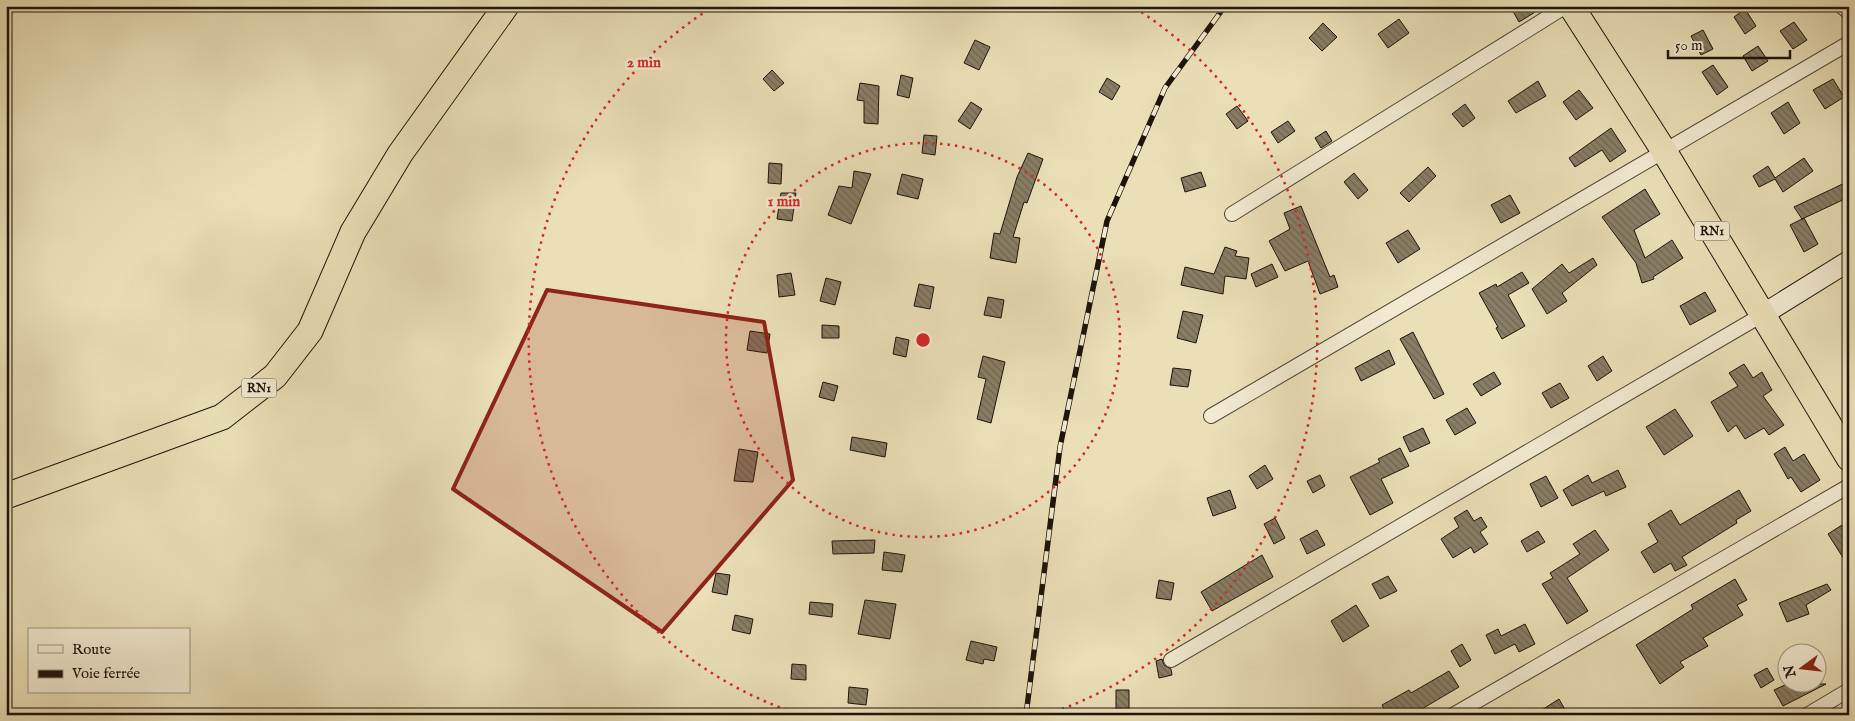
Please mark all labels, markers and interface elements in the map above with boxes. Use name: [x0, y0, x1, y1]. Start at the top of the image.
scale bar: [1668, 28, 1790, 60]
text: 50 m: [1675, 36, 1703, 55]
text: 2 min: [627, 53, 661, 72]
text: 1 min: [768, 192, 800, 211]
road number: RN1: [1694, 222, 1730, 240]
centre of rings: [914, 331, 932, 349]
road number: RN1: [242, 378, 276, 398]
legend: [28, 628, 190, 694]
text: Route: [72, 640, 111, 659]
north arrow: [1778, 644, 1828, 694]
text: N: [1780, 663, 1801, 680]
text: Voie ferrée: [71, 664, 140, 683]

